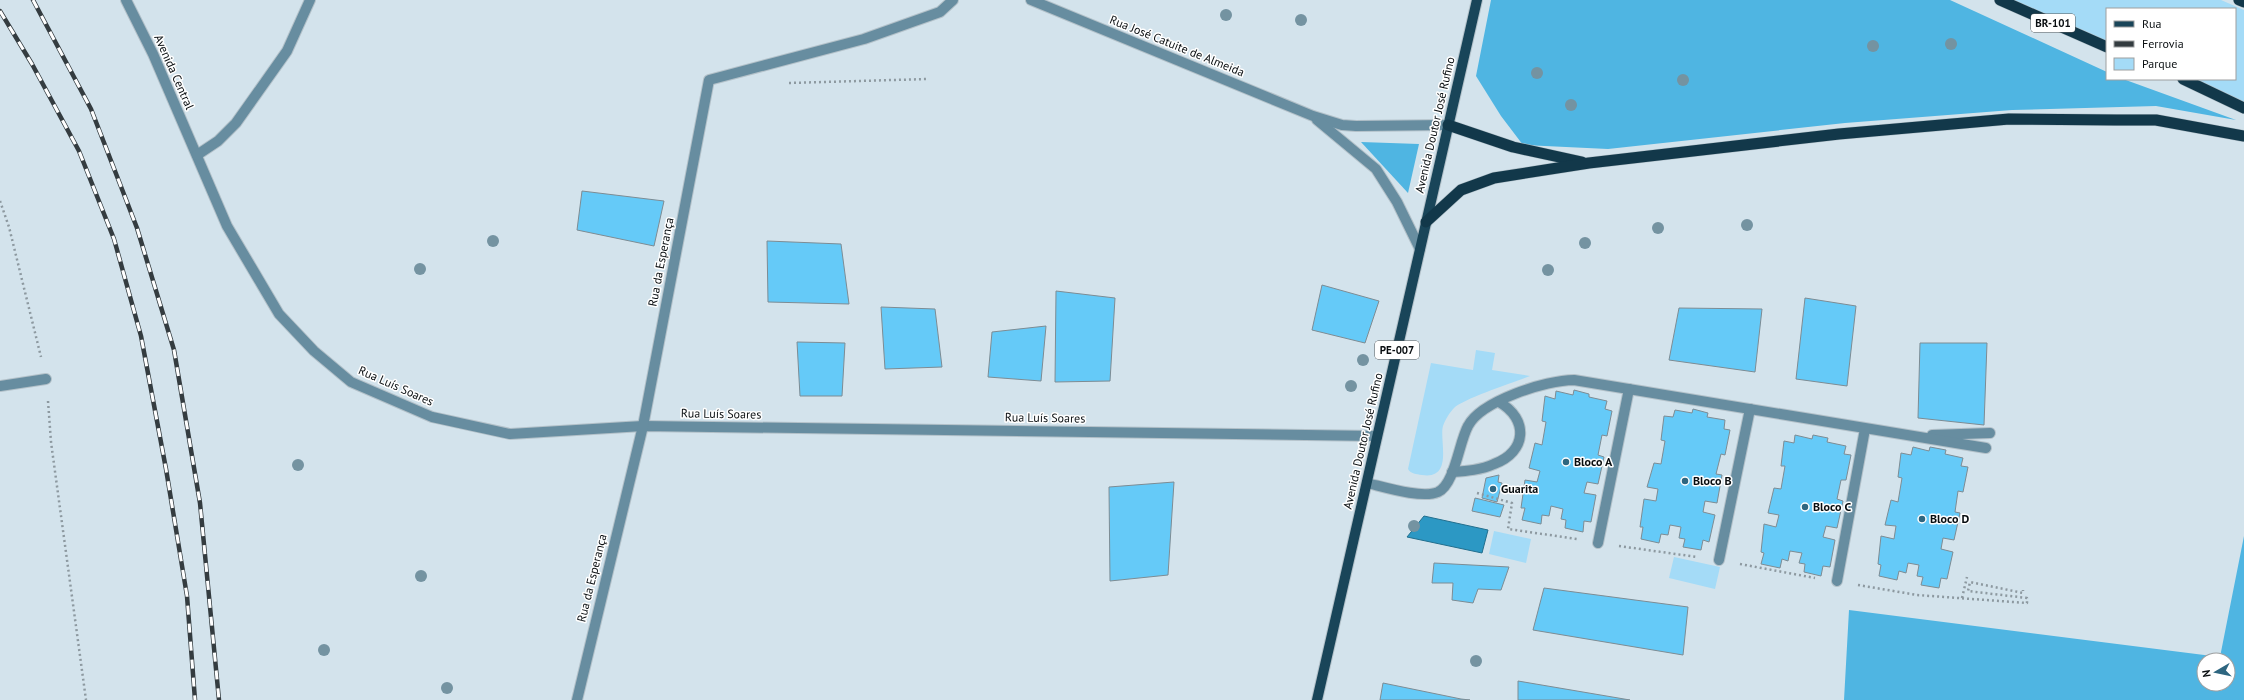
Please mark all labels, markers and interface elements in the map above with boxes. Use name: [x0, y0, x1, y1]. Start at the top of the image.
legend: [2106, 8, 2236, 80]
street label: Rua José Catuite de Almeida: [1108, 12, 1247, 79]
road number: BR-101: [2031, 14, 2075, 32]
text: Rua: [2142, 16, 2161, 31]
street label: Avenida Central: [151, 32, 198, 112]
text: Ferrovia: [2142, 36, 2184, 51]
street label: Avenida Doutor José Rufino: [1412, 55, 1457, 194]
text: Parque: [2142, 56, 2177, 71]
street label: Rua da Esperança: [645, 216, 676, 308]
road number: PE-007: [1375, 341, 1419, 359]
street label: Rua Luís Soares: [356, 362, 436, 409]
street label: Avenida Doutor José Rufino: [1340, 371, 1385, 510]
street label: Rua Luís Soares: [681, 405, 761, 422]
street label: Rua Luís Soares: [1005, 409, 1085, 426]
place label: Bloco A: [1574, 454, 1613, 469]
marker: Bloco A: [1561, 457, 1571, 467]
place label: Bloco B: [1693, 473, 1732, 488]
marker: Bloco B: [1680, 476, 1690, 486]
place label: Guarita: [1501, 481, 1538, 496]
marker: Guarita: [1488, 484, 1498, 494]
place label: Bloco C: [1813, 499, 1851, 514]
marker: Bloco C: [1800, 502, 1810, 512]
place label: Bloco D: [1930, 511, 1970, 526]
marker: Bloco D: [1917, 514, 1927, 524]
street label: Rua da Esperança: [573, 532, 610, 624]
north arrow: [2196, 652, 2236, 692]
text: N: [2199, 669, 2214, 678]

